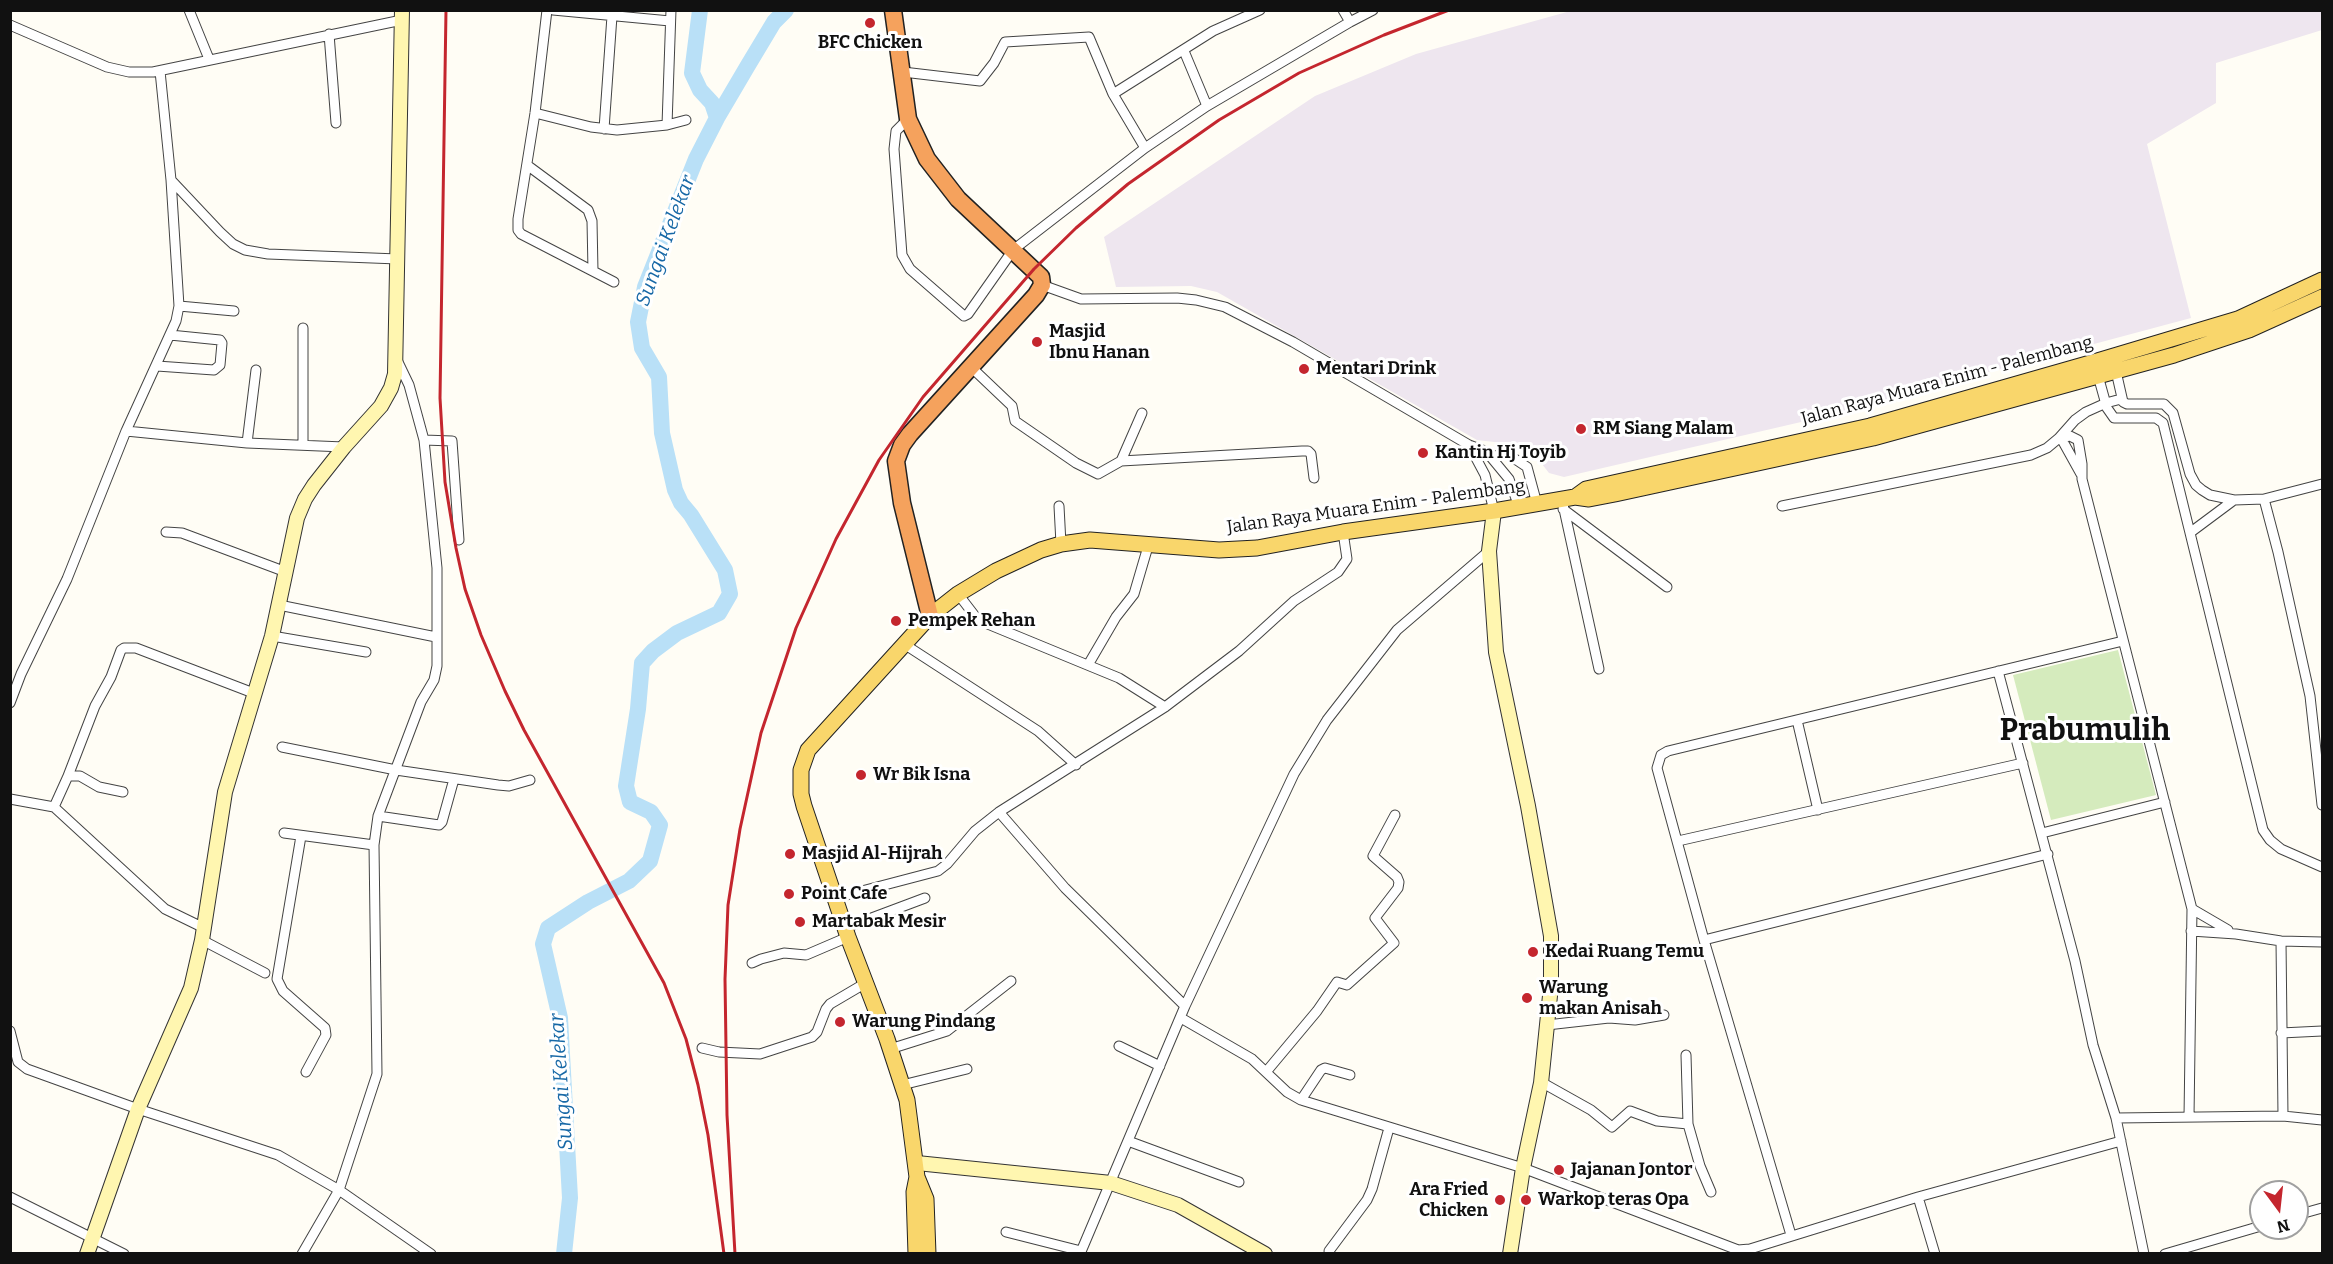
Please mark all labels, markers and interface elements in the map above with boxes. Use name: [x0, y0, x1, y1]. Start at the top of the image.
marker: BFC Chicken: [863, 16, 877, 30]
place label: BFC Chicken: [818, 32, 922, 54]
water label: Sungai Kelekar: [631, 173, 701, 309]
place label: Masjid Ibnu Hanan: [1049, 321, 1150, 364]
street label: Jalan Raya Muara Enim - Palembang: [1799, 332, 2095, 430]
marker: Masjid Ibnu Hanan: [1030, 335, 1044, 349]
place label: Mentari Drink: [1316, 358, 1436, 380]
marker: Mentari Drink: [1297, 362, 1311, 376]
place label: RM Siang Malam: [1593, 418, 1734, 440]
marker: RM Siang Malam: [1574, 422, 1588, 436]
place label: Kantin Hj Toyib: [1435, 442, 1566, 464]
marker: Kantin Hj Toyib: [1416, 446, 1430, 460]
street label: Jalan Raya Muara Enim - Palembang: [1225, 475, 1527, 539]
place label: Pempek Rehan: [908, 610, 1035, 632]
marker: Pempek Rehan: [889, 614, 903, 628]
district label: Prabumulih: [2000, 714, 2170, 750]
place label: Wr Bik Isna: [873, 764, 970, 786]
marker: Wr Bik Isna: [854, 768, 868, 782]
place label: Masjid Al-Hijrah: [802, 843, 943, 865]
marker: Masjid Al-Hijrah: [783, 847, 797, 861]
place label: Point Cafe: [801, 883, 887, 905]
marker: Point Cafe: [782, 887, 796, 901]
place label: Martabak Mesir: [812, 911, 946, 933]
marker: Martabak Mesir: [793, 915, 807, 929]
place label: Kedai Ruang Temu: [1545, 941, 1704, 963]
marker: Kedai Ruang Temu: [1526, 945, 1540, 959]
place label: Warung makan Anisah: [1539, 977, 1662, 1020]
marker: Warung makan Anisah: [1520, 991, 1534, 1005]
place label: Warung Pindang: [852, 1011, 995, 1033]
water label: Sungai Kelekar: [545, 1013, 579, 1151]
marker: Warung Pindang: [833, 1015, 847, 1029]
place label: Jajanan Jontor: [1571, 1159, 1692, 1181]
marker: Jajanan Jontor: [1552, 1163, 1566, 1177]
place label: Ara Fried Chicken: [1409, 1179, 1488, 1222]
north arrow: [2249, 1180, 2309, 1240]
place label: Warkop teras Opa: [1538, 1189, 1689, 1211]
marker: Ara Fried Chicken: [1493, 1193, 1507, 1207]
marker: Warkop teras Opa: [1519, 1193, 1533, 1207]
text: N: [2275, 1215, 2292, 1237]

